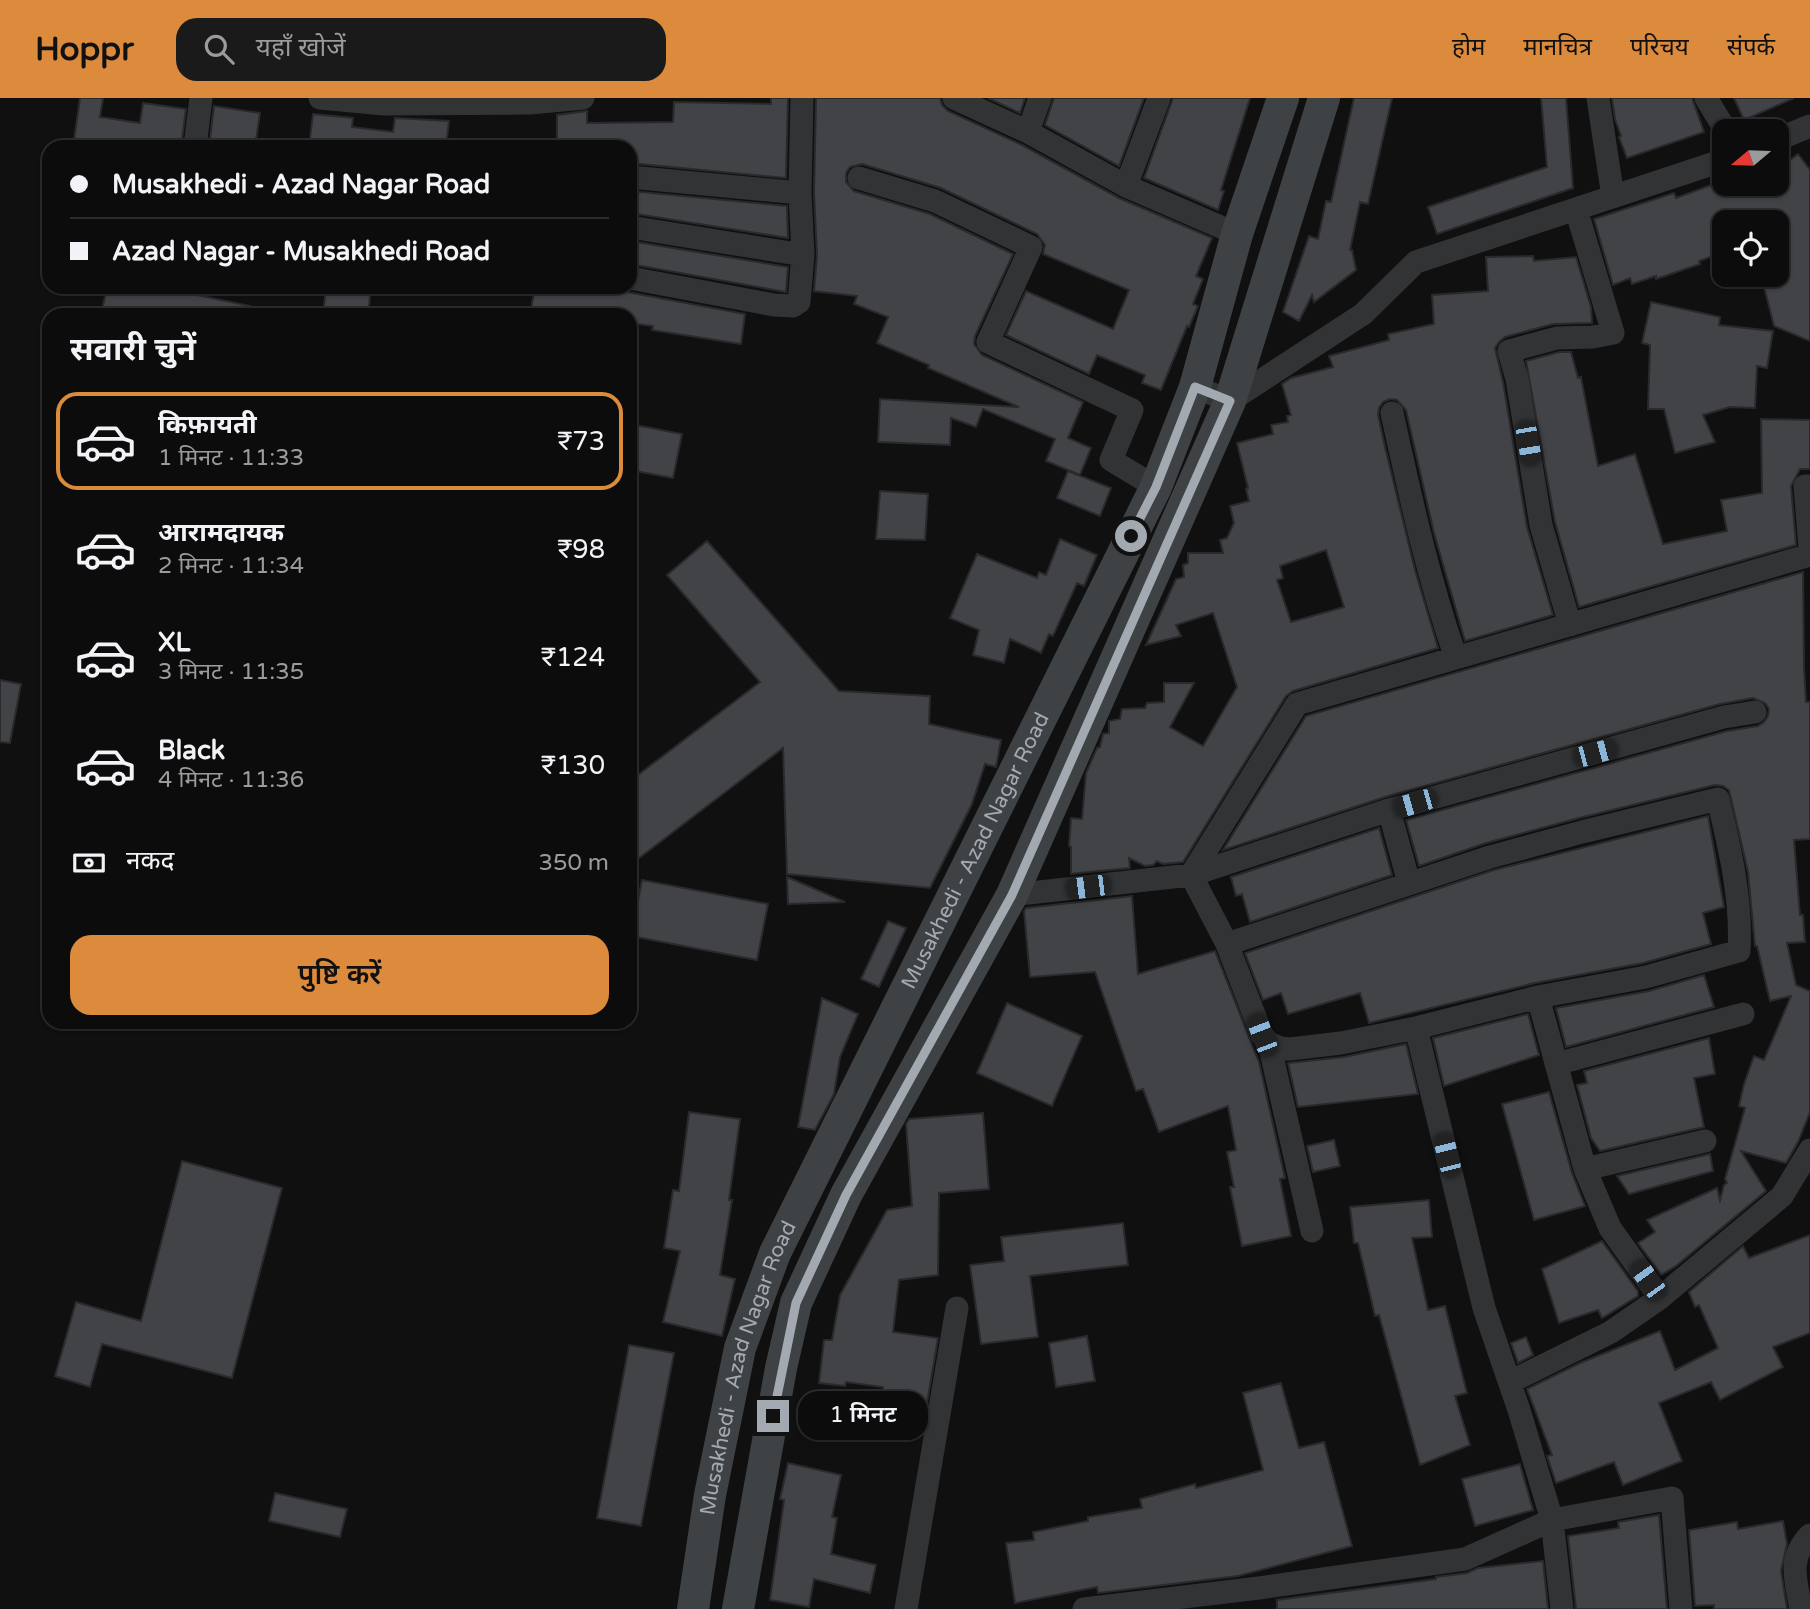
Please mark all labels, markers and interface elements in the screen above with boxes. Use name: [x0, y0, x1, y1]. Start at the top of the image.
search box: [176, 18, 666, 81]
text: Hoppr: [35, 30, 134, 69]
icon: search: [200, 30, 238, 68]
text: यहाँ खोजें: [256, 32, 346, 63]
text: होम: [1452, 33, 1485, 62]
text: मानचित्र: [1523, 33, 1592, 62]
text: परिचय: [1630, 33, 1689, 62]
text: संपर्क: [1727, 33, 1775, 62]
north arrow: [1712, 119, 1788, 196]
map controls: [1712, 119, 1789, 287]
text: Musakhedi - Azad Nagar Road: [112, 169, 490, 200]
button: locate: [1712, 210, 1789, 287]
text: Azad Nagar - Musakhedi Road: [112, 236, 490, 267]
text: सवारी चुनें: [70, 331, 196, 369]
text: किफ़ायती: [158, 409, 257, 440]
icon: car: [74, 410, 137, 473]
car: [1515, 420, 1542, 466]
text: ₹73: [557, 426, 605, 457]
text: 1 मिनट · 11:33: [158, 444, 304, 472]
text: आरामदायक: [158, 517, 284, 548]
icon: car: [74, 518, 137, 581]
route start: [1115, 520, 1147, 552]
text: ₹98: [557, 534, 605, 565]
text: 2 मिनट · 11:34: [158, 552, 304, 580]
icon: car: [74, 626, 137, 689]
text: XL: [158, 627, 190, 658]
text: ₹124: [541, 642, 605, 673]
text: 3 मिनट · 11:35: [158, 658, 304, 686]
street label: Musakhedi - Azad Nagar Road: [896, 708, 1055, 993]
icon: car: [74, 734, 137, 797]
text: Black: [158, 735, 225, 766]
car: [1572, 737, 1619, 769]
text: ₹130: [541, 750, 605, 781]
text: 4 मिनट · 11:36: [158, 766, 304, 794]
car: [1392, 787, 1439, 819]
icon: cash: [70, 844, 108, 882]
text: नकद: [126, 845, 174, 876]
text: 350 m: [539, 849, 609, 877]
car: [1066, 874, 1111, 900]
button: पुष्टि करें: [70, 935, 609, 1015]
car: [1245, 1012, 1280, 1058]
car: [1432, 1132, 1463, 1178]
street label: Musakhedi - Azad Nagar Road: [695, 1217, 802, 1517]
car: [1628, 1257, 1669, 1303]
callout: 1 मिनट: [798, 1392, 927, 1440]
route end: [757, 1400, 789, 1432]
text: 1 मिनट: [829, 1401, 897, 1429]

